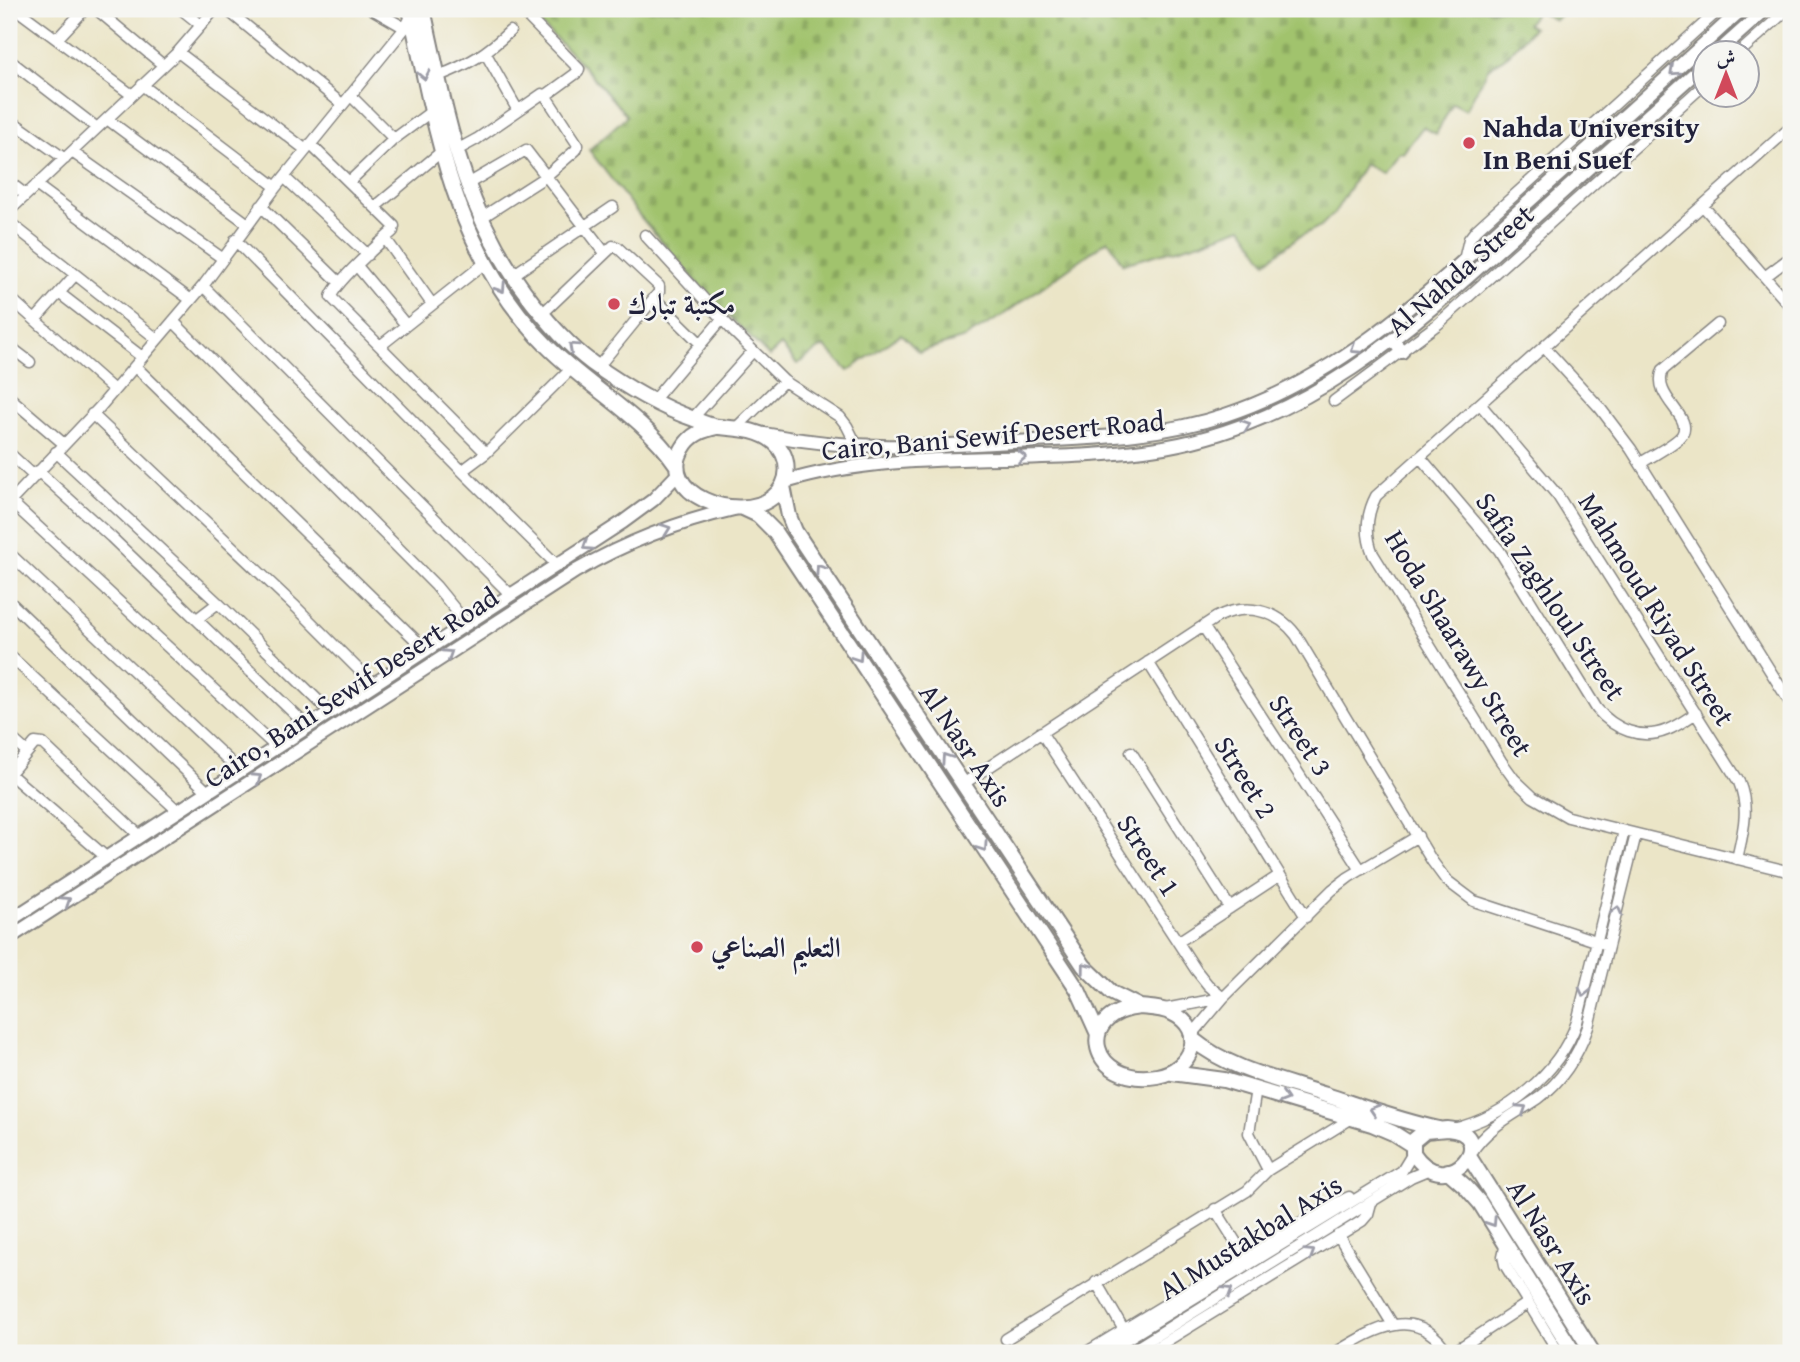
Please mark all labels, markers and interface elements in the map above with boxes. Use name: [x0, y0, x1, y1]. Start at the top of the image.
north arrow: [1692, 38, 1762, 108]
text: ش: [1717, 43, 1735, 71]
one-way arrow: [1669, 63, 1682, 75]
one-way arrow: [416, 69, 431, 81]
place label: Nahda University In Beni Suef: [1483, 106, 1700, 179]
marker: Nahda University In Beni Suef: [1461, 135, 1477, 151]
street label: Al Nahda Street: [1377, 194, 1542, 345]
one-way arrow: [493, 280, 506, 293]
place label: مكتبة تبارك: [628, 283, 735, 324]
marker: مكتبة تبارك: [606, 296, 622, 312]
one-way arrow: [1350, 341, 1363, 354]
one-way arrow: [568, 343, 581, 355]
street label: Cairo, Bani Sewif Desert Road: [820, 399, 1166, 470]
one-way arrow: [1240, 419, 1252, 433]
one-way arrow: [1017, 450, 1028, 465]
street label: Safia Zaghloul Street: [1466, 484, 1636, 708]
street label: Mahmoud Riyad Street: [1569, 484, 1746, 733]
street label: Hoda Shaarawy Street: [1375, 522, 1543, 764]
one-way arrow: [659, 523, 671, 537]
one-way arrow: [581, 537, 594, 550]
one-way arrow: [816, 564, 828, 577]
street label: Cairo, Bani Sewif Desert Road: [195, 576, 506, 797]
one-way arrow: [440, 649, 453, 662]
one-way arrow: [849, 650, 862, 663]
street label: Al Nasr Axis: [910, 675, 1023, 815]
street label: Street 3: [1260, 686, 1343, 784]
street label: Street 2: [1205, 728, 1288, 826]
one-way arrow: [942, 753, 954, 766]
one-way arrow: [249, 773, 262, 786]
street label: Street 1: [1108, 806, 1191, 904]
one-way arrow: [975, 839, 988, 852]
one-way arrow: [58, 897, 71, 910]
one-way arrow: [1609, 905, 1623, 917]
place label: التعليم الصناعي: [710, 926, 841, 975]
marker: التعليم الصناعي: [689, 939, 705, 955]
one-way arrow: [1082, 963, 1095, 975]
one-way arrow: [1578, 986, 1592, 998]
one-way arrow: [1278, 1089, 1290, 1104]
one-way arrow: [1368, 1104, 1380, 1119]
one-way arrow: [1514, 1104, 1527, 1117]
street label: Al Mustakbal Axis: [1150, 1164, 1349, 1309]
street label: Al Nasr Axis: [1498, 1171, 1607, 1313]
one-way arrow: [1484, 1214, 1497, 1227]
one-way arrow: [1302, 1249, 1315, 1262]
one-way arrow: [1220, 1287, 1233, 1300]

